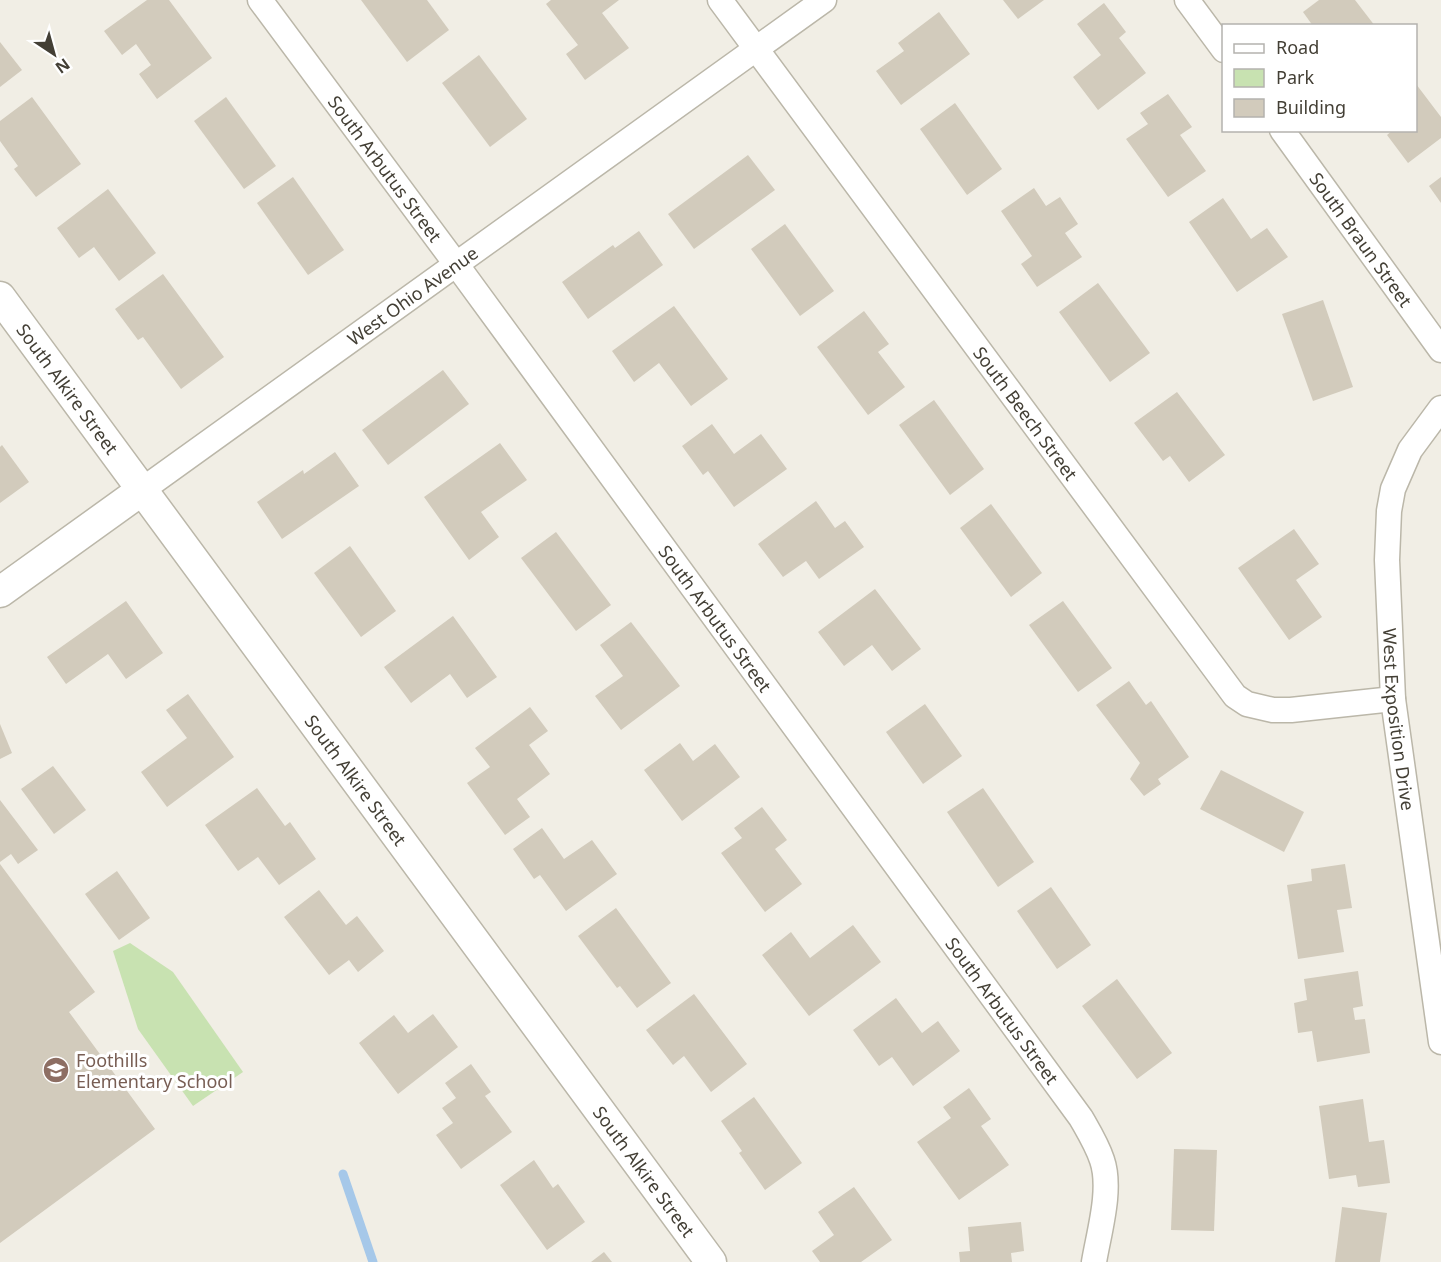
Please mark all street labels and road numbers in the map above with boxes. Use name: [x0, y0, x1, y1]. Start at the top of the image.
street label: South Arbutus Street: [323, 91, 448, 247]
street label: South Braun Street: [1304, 167, 1418, 312]
street label: West Ohio Avenue: [342, 241, 482, 351]
street label: South Alkire Street: [11, 319, 124, 459]
street label: South Beech Street: [968, 341, 1084, 485]
street label: South Arbutus Street: [654, 540, 778, 697]
street label: West Exposition Drive: [1378, 627, 1420, 812]
street label: South Alkire Street: [300, 710, 412, 851]
street label: South Arbutus Street: [941, 932, 1065, 1089]
street label: South Alkire Street: [588, 1101, 701, 1242]

